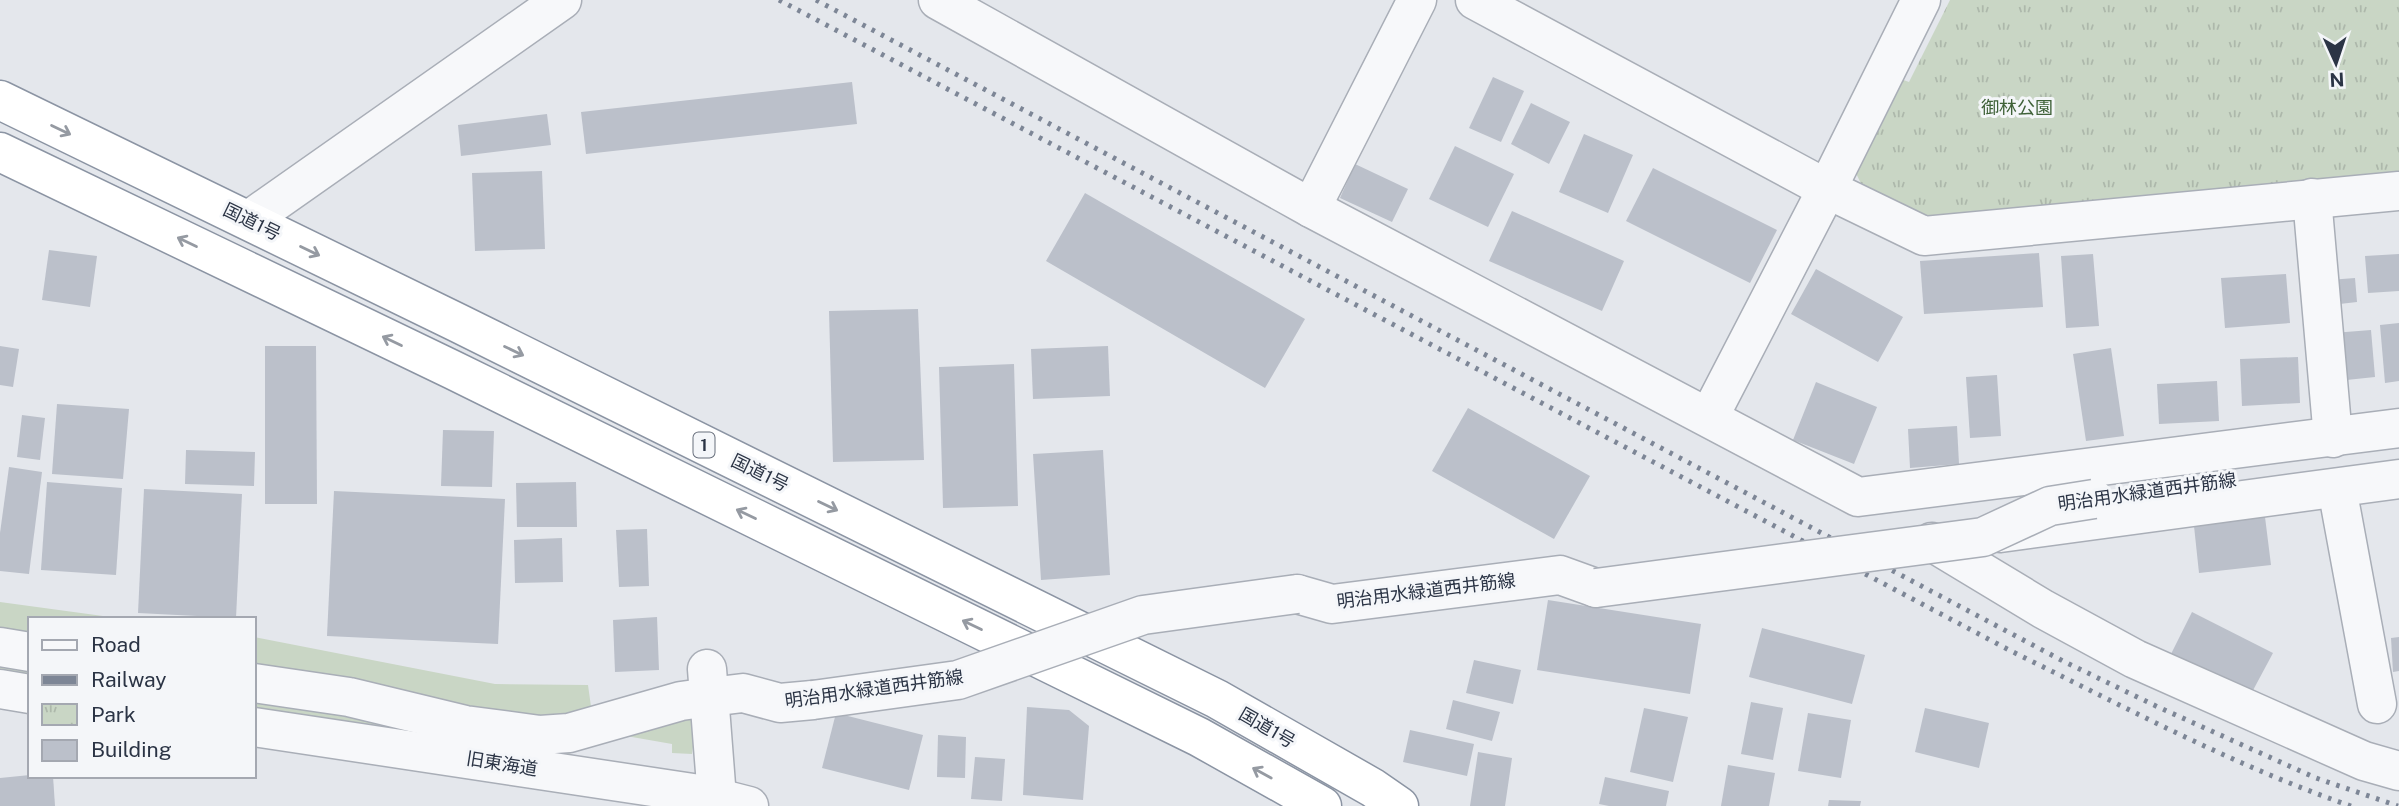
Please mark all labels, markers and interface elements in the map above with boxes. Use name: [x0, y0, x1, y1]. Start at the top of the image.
north arrow: [2301, 28, 2371, 98]
text: N: [2329, 69, 2345, 91]
park label: 御林公園: [1981, 97, 2053, 118]
one-way arrow: [50, 124, 71, 137]
street label: 国道1号: [220, 199, 284, 244]
one-way arrow: [177, 235, 198, 248]
one-way arrow: [299, 244, 320, 258]
one-way arrow: [382, 333, 403, 347]
one-way arrow: [503, 345, 524, 359]
road number: 1: [694, 432, 714, 458]
street label: 国道1号: [728, 450, 792, 495]
street label: 明治用水緑道西井筋線: [2056, 469, 2238, 514]
one-way arrow: [817, 500, 838, 514]
one-way arrow: [736, 507, 757, 521]
street label: 明治用水緑道西井筋線: [1335, 569, 1517, 612]
legend: [28, 617, 256, 778]
one-way arrow: [962, 618, 983, 632]
text: Road: [91, 632, 141, 657]
street label: 明治用水緑道西井筋線: [783, 666, 965, 711]
text: Railway: [91, 667, 167, 692]
text: Park: [91, 702, 136, 727]
street label: 国道1号: [1235, 703, 1299, 752]
text: Building: [91, 737, 172, 762]
street label: 旧東海道: [465, 748, 539, 780]
one-way arrow: [1253, 766, 1273, 780]

